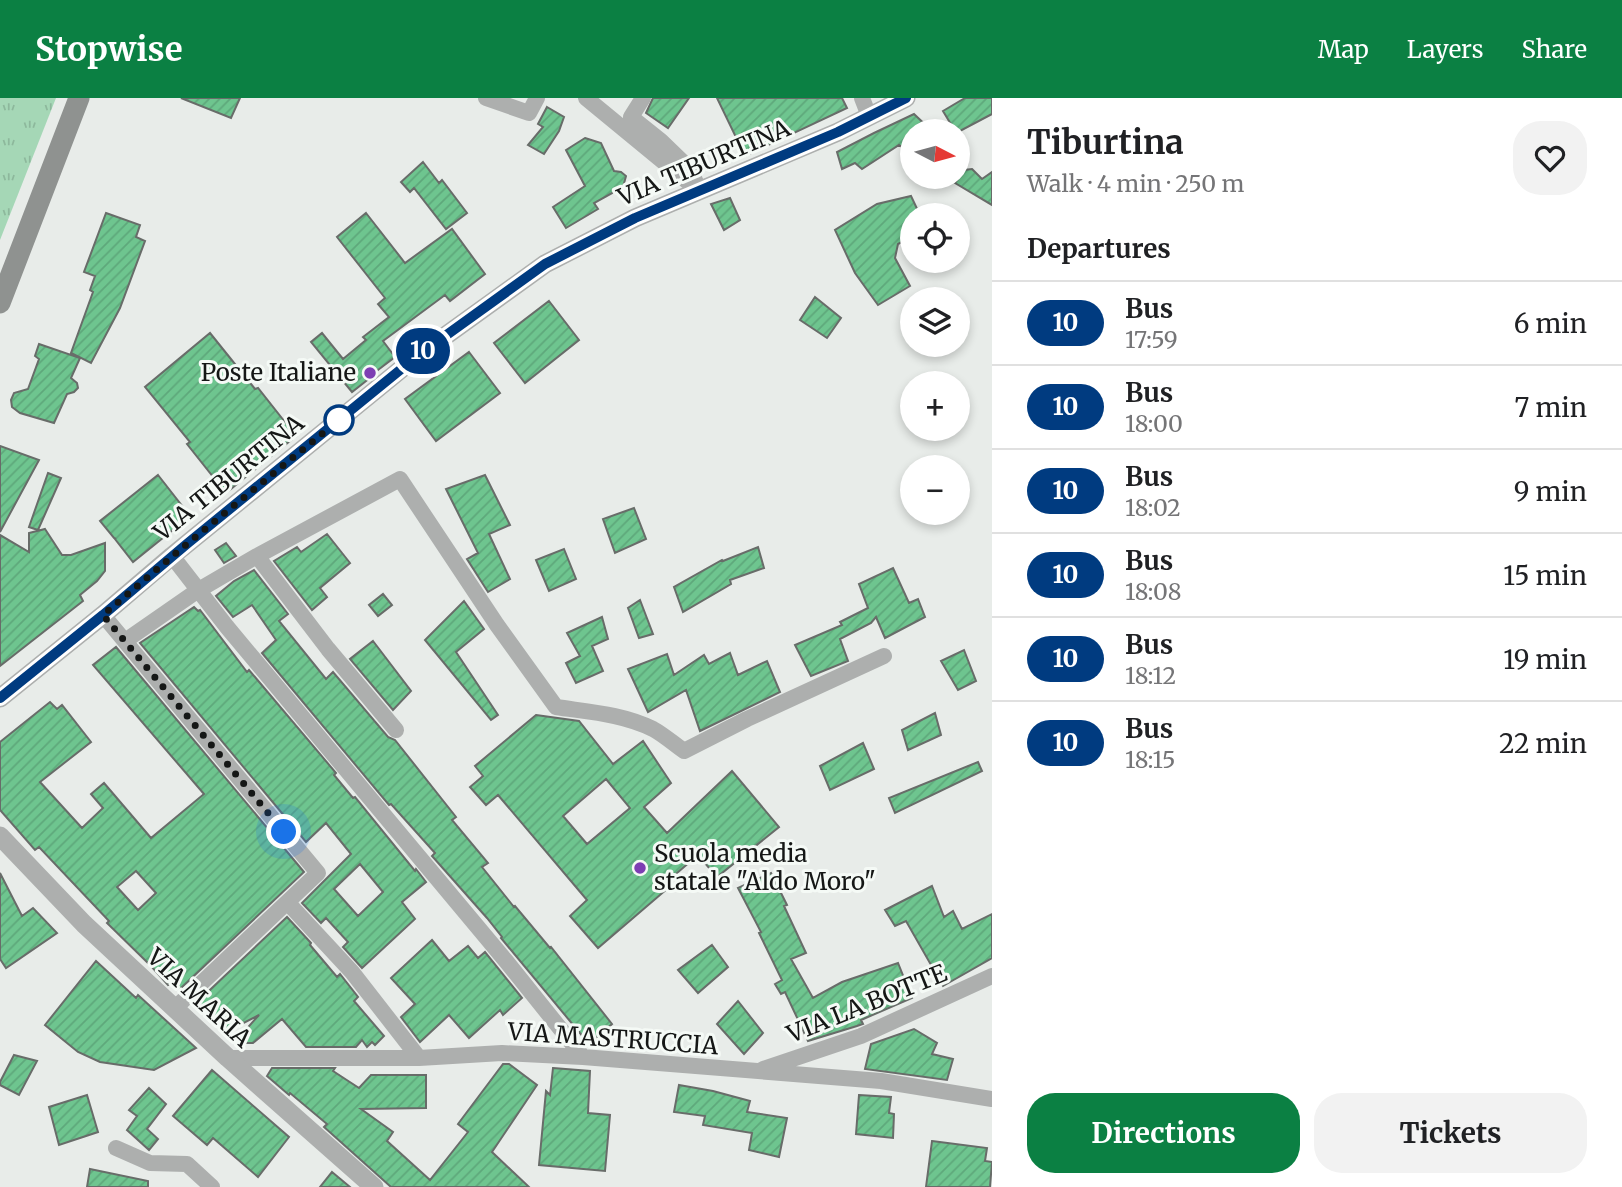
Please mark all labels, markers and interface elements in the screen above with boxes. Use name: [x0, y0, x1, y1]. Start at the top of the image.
text: Stopwise: [35, 29, 183, 70]
text: Map: [1318, 34, 1369, 65]
text: Layers: [1407, 34, 1483, 65]
text: Share: [1521, 34, 1587, 65]
street label: VIA TIBURTINA: [612, 112, 796, 213]
north arrow: [900, 119, 970, 189]
map controls: [900, 119, 970, 525]
button: heart: [1513, 121, 1587, 195]
text: Tiburtina: [1027, 122, 1184, 163]
text: Walk · 4 min · 250 m: [1027, 169, 1244, 198]
button: locate: [900, 203, 970, 273]
text: Departures: [1027, 232, 1171, 265]
button: layers: [900, 287, 970, 357]
text: Bus: [1125, 292, 1173, 325]
text: 10: [1052, 307, 1079, 338]
text: 6 min: [1514, 307, 1587, 340]
text: 17:59: [1125, 325, 1178, 354]
line badge: 10: [392, 328, 454, 374]
text: 10: [410, 335, 436, 366]
place label: Poste Italiane: [201, 357, 356, 388]
marker: Poste Italiane: [362, 365, 378, 381]
button: +: [900, 371, 970, 441]
text: Bus: [1125, 376, 1173, 409]
text: 10: [1052, 391, 1079, 422]
text: 7 min: [1515, 391, 1587, 424]
unlabelled marker: [324, 405, 354, 435]
street label: VIA TIBURTINA: [146, 407, 311, 548]
text: 18:00: [1125, 409, 1183, 438]
button: −: [900, 455, 970, 525]
text: Bus: [1125, 460, 1173, 493]
text: 10: [1052, 475, 1079, 506]
text: 9 min: [1514, 475, 1587, 508]
text: 18:02: [1125, 493, 1181, 522]
text: Bus: [1125, 544, 1173, 577]
text: 10: [1052, 559, 1079, 590]
text: 15 min: [1503, 559, 1587, 592]
text: 18:08: [1125, 577, 1181, 606]
text: Bus: [1125, 628, 1173, 661]
text: 10: [1052, 643, 1079, 674]
text: 19 min: [1503, 643, 1587, 676]
text: 18:12: [1125, 661, 1176, 690]
text: Bus: [1125, 712, 1173, 745]
text: 10: [1052, 727, 1079, 758]
text: 22 min: [1499, 727, 1587, 760]
text: 18:15: [1125, 745, 1176, 774]
your location: [266, 814, 301, 849]
place label: Scuola media statale "Aldo Moro": [654, 838, 876, 897]
marker: Scuola media statale "Aldo Moro": [632, 860, 648, 876]
street label: VIA MARIA: [140, 941, 259, 1055]
street label: VIA LA BOTTE: [781, 957, 952, 1050]
street label: VIA MASTRUCCIA: [506, 1016, 720, 1061]
button: Directions: [1027, 1093, 1300, 1173]
button: Tickets: [1314, 1093, 1587, 1173]

